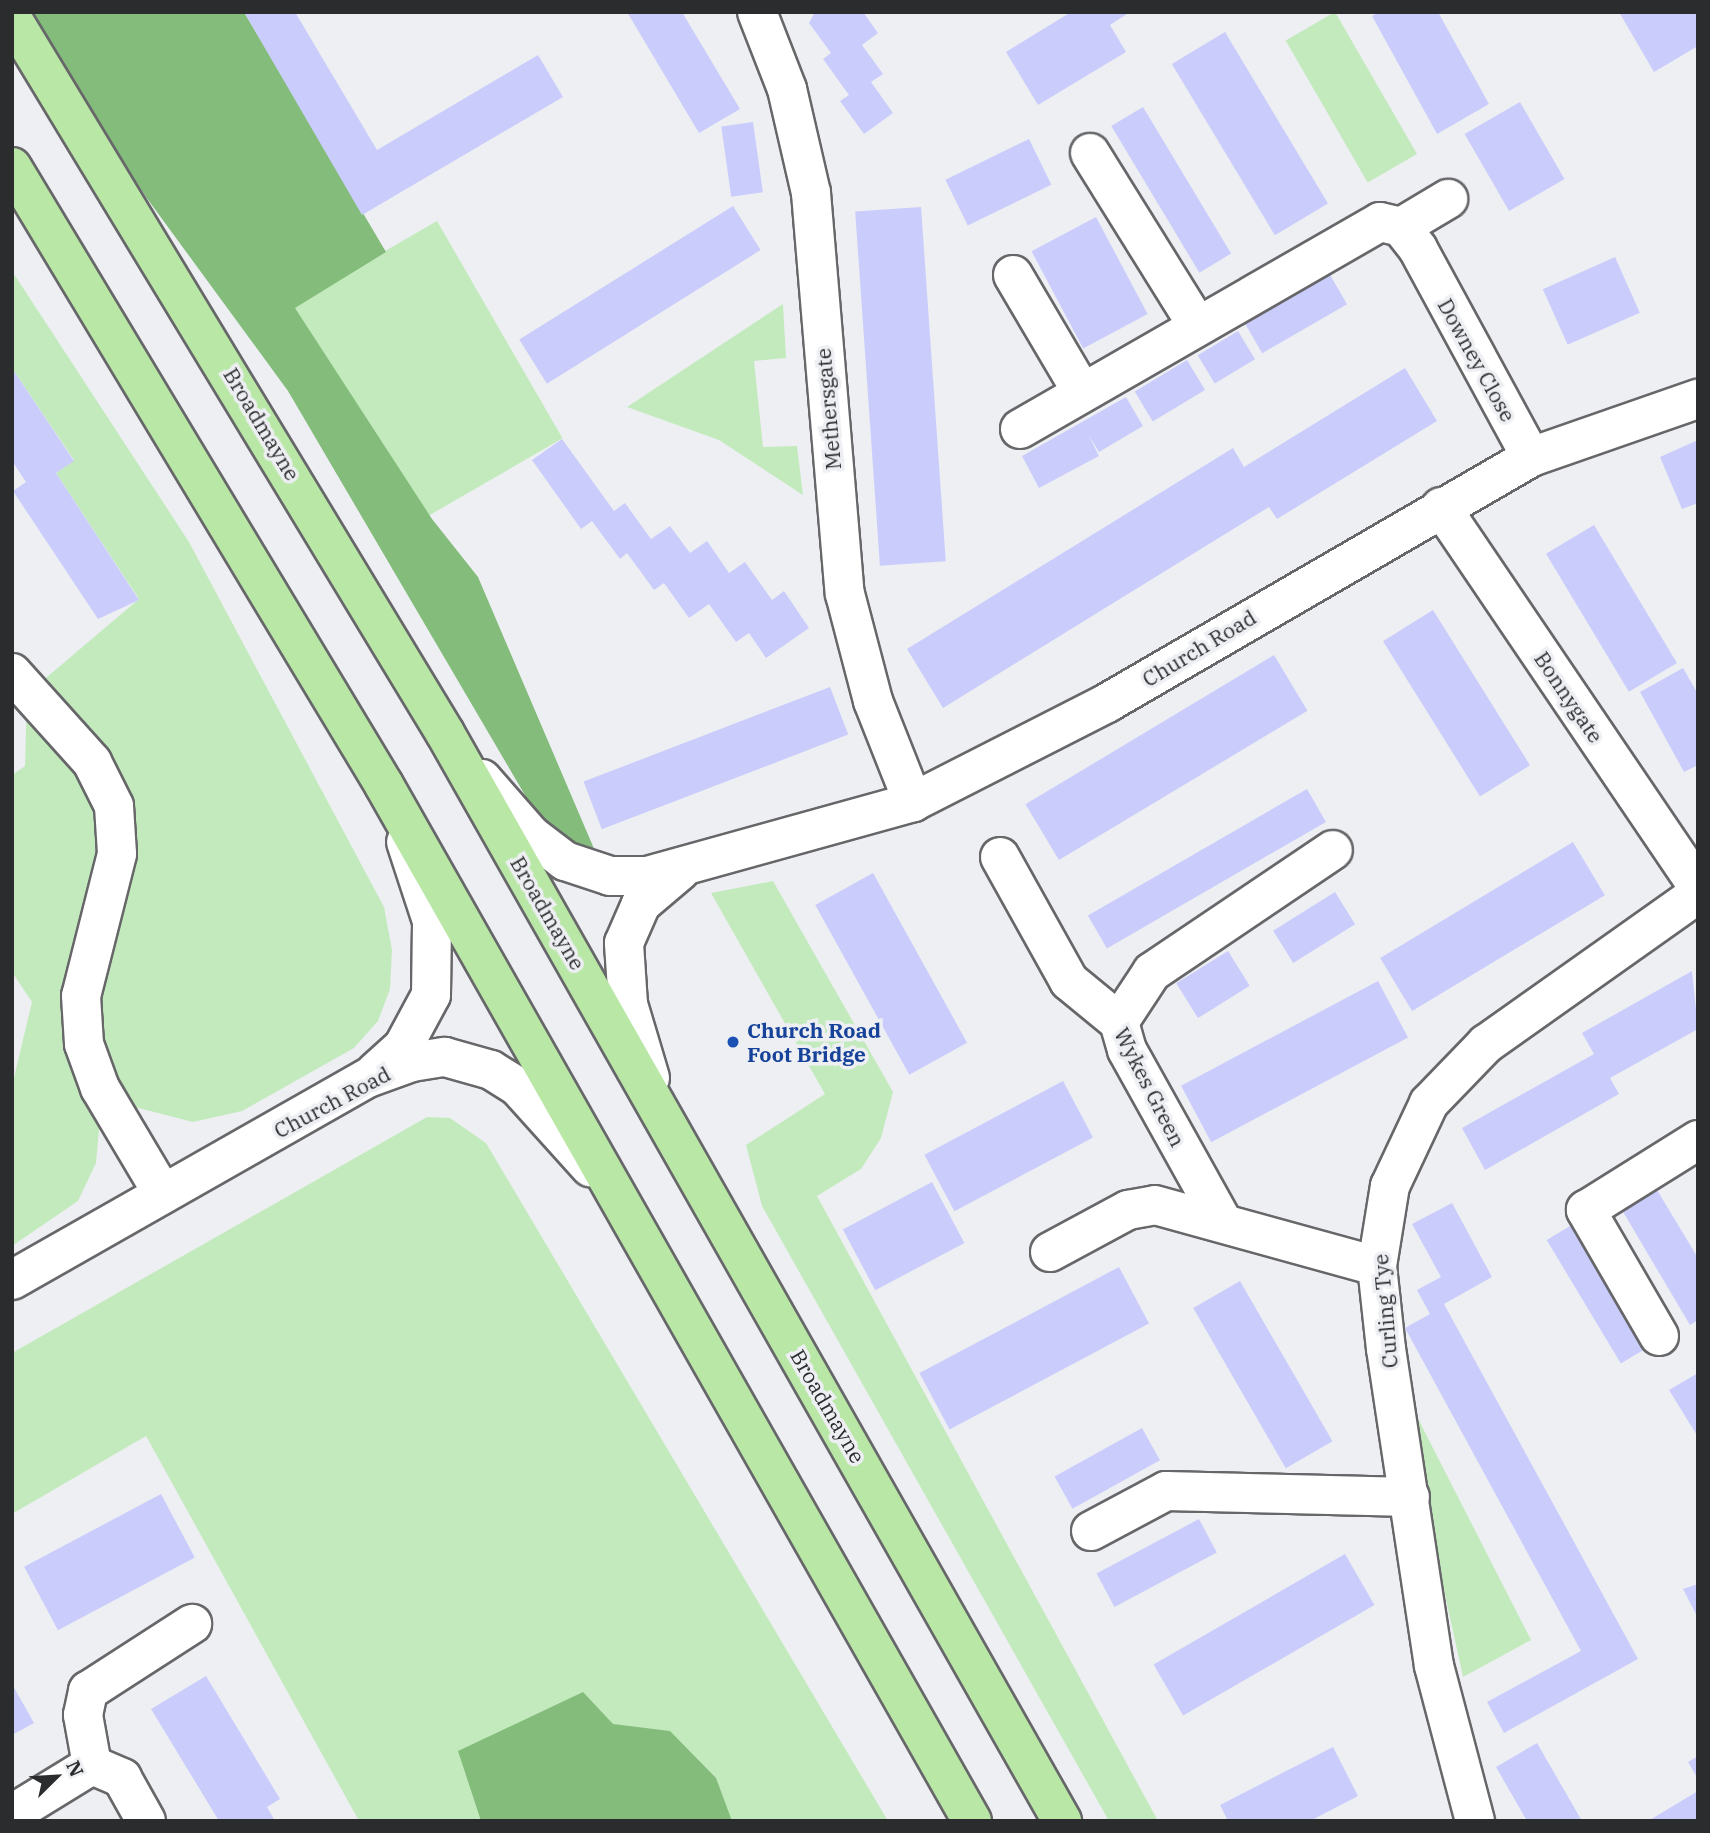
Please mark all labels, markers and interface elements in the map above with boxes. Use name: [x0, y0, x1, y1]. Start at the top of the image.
street label: Downey Close: [1433, 294, 1521, 426]
street label: Methersgate: [810, 347, 846, 471]
street label: Broadmayne: [219, 363, 305, 485]
street label: Church Road: [1138, 604, 1260, 692]
street label: Bonnygate: [1529, 647, 1609, 747]
street label: Broadmayne: [505, 852, 591, 974]
place label: Church Road Foot Bridge: [747, 1017, 881, 1067]
street label: Wykes Green: [1109, 1023, 1191, 1151]
marker: Church Road Foot Bridge: [725, 1034, 741, 1050]
street label: Church Road: [270, 1061, 394, 1143]
street label: Curling Tye: [1367, 1253, 1403, 1369]
street label: Broadmayne: [785, 1345, 871, 1467]
north arrow: [21, 1742, 91, 1812]
text: N: [61, 1757, 89, 1780]

